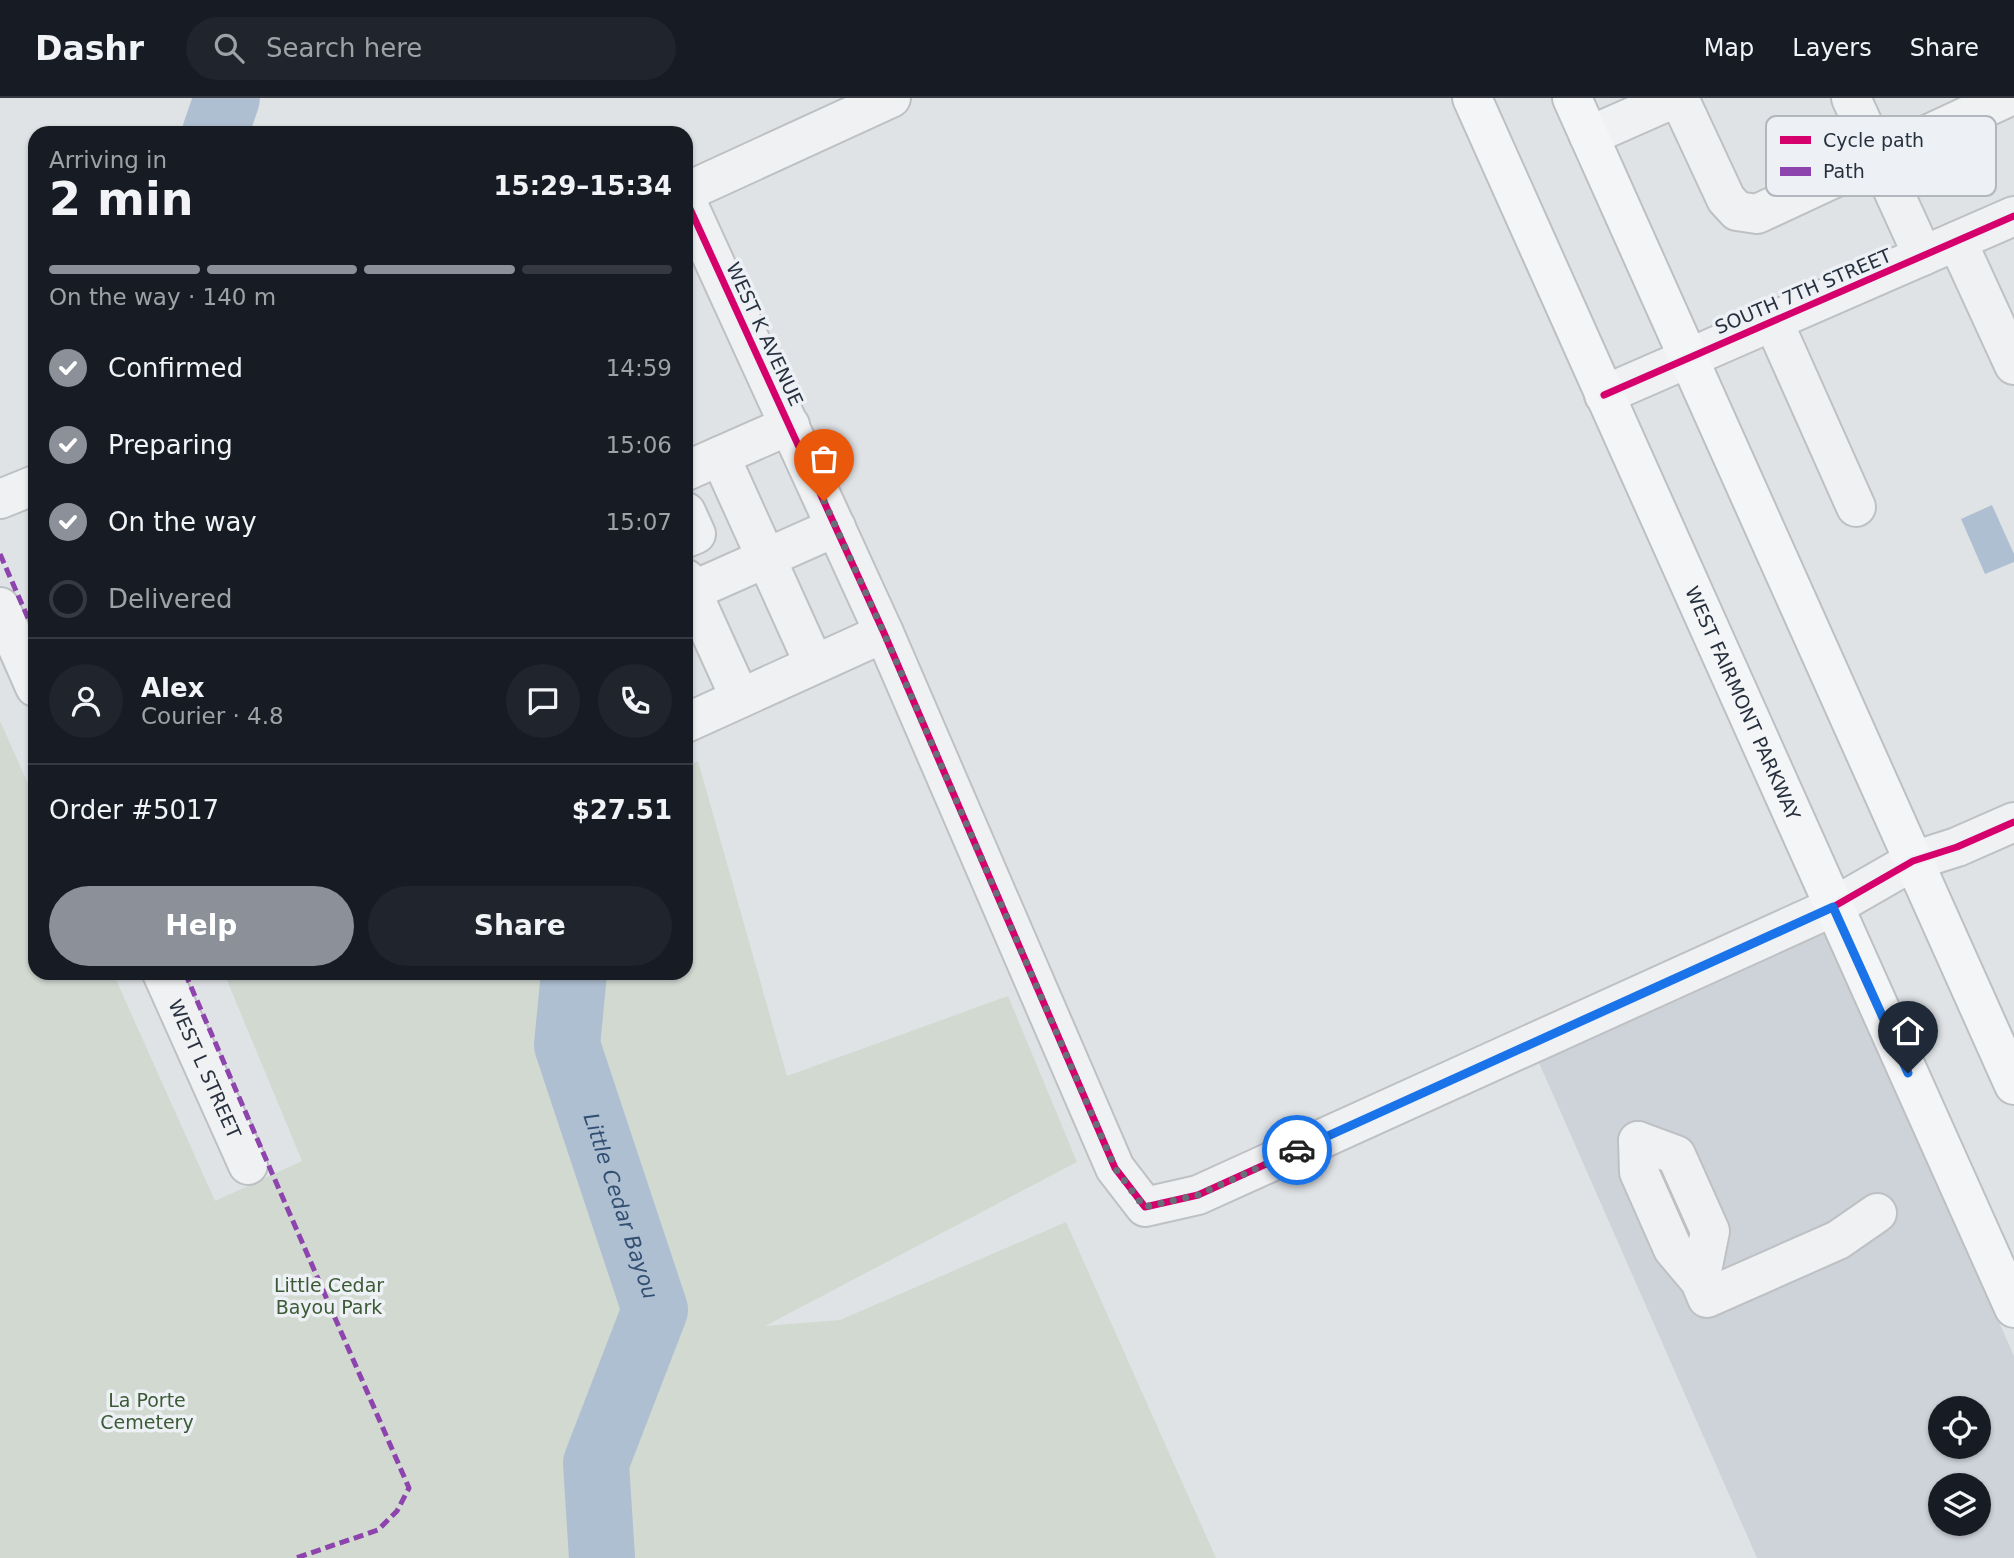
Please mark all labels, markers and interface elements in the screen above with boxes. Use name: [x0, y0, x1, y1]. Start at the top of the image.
search box: [186, 17, 676, 80]
text: Dashr: [35, 29, 144, 68]
icon: search: [210, 29, 248, 67]
text: Search here: [266, 33, 422, 63]
text: Map: [1704, 34, 1754, 62]
text: Layers: [1792, 34, 1872, 62]
text: Share: [1910, 34, 1979, 62]
legend: [1766, 116, 1996, 196]
text: Cycle path: [1823, 129, 1924, 151]
text: Arriving in: [49, 147, 167, 173]
text: Path: [1823, 160, 1865, 182]
text: 15:29–15:34: [493, 171, 672, 201]
text: 2 min: [49, 172, 193, 226]
street label: SOUTH 7TH STREET: [1712, 244, 1895, 338]
street label: WEST K AVENUE: [722, 259, 808, 409]
text: On the way · 140 m: [49, 284, 276, 310]
icon: check: [49, 349, 87, 387]
text: Confirmed: [108, 353, 243, 383]
text: 14:59: [606, 355, 672, 381]
icon: check: [49, 426, 87, 464]
pin: [794, 429, 854, 501]
text: Preparing: [108, 430, 233, 460]
text: 15:06: [606, 432, 672, 458]
icon: bag: [805, 440, 843, 478]
icon: check: [49, 503, 87, 541]
text: On the way: [108, 507, 257, 537]
text: 15:07: [606, 509, 672, 535]
street label: WEST FAIRMONT PARKWAY: [1681, 583, 1805, 824]
text: Delivered: [108, 584, 232, 614]
button: person: [49, 664, 123, 738]
button: chat: [506, 664, 580, 738]
button: phone: [598, 664, 672, 738]
text: Alex: [141, 673, 204, 703]
text: Courier · 4.8: [141, 703, 284, 729]
text: Order #5017: [49, 795, 219, 825]
text: $27.51: [572, 795, 672, 825]
button: Help: [49, 886, 354, 966]
button: Share: [368, 886, 672, 966]
street label: WEST L STREET: [164, 996, 246, 1142]
pin: [1878, 1001, 1938, 1073]
icon: home: [1889, 1012, 1927, 1050]
water label: Little Cedar Bayou: [578, 1110, 663, 1302]
courier: [1262, 1115, 1332, 1185]
icon: car: [1278, 1131, 1316, 1169]
park label: Little Cedar Bayou Park: [274, 1274, 384, 1318]
park label: La Porte Cemetery: [100, 1389, 194, 1433]
map controls: [1928, 1396, 1991, 1536]
button: locate: [1928, 1396, 1991, 1459]
button: layers: [1928, 1473, 1991, 1536]

